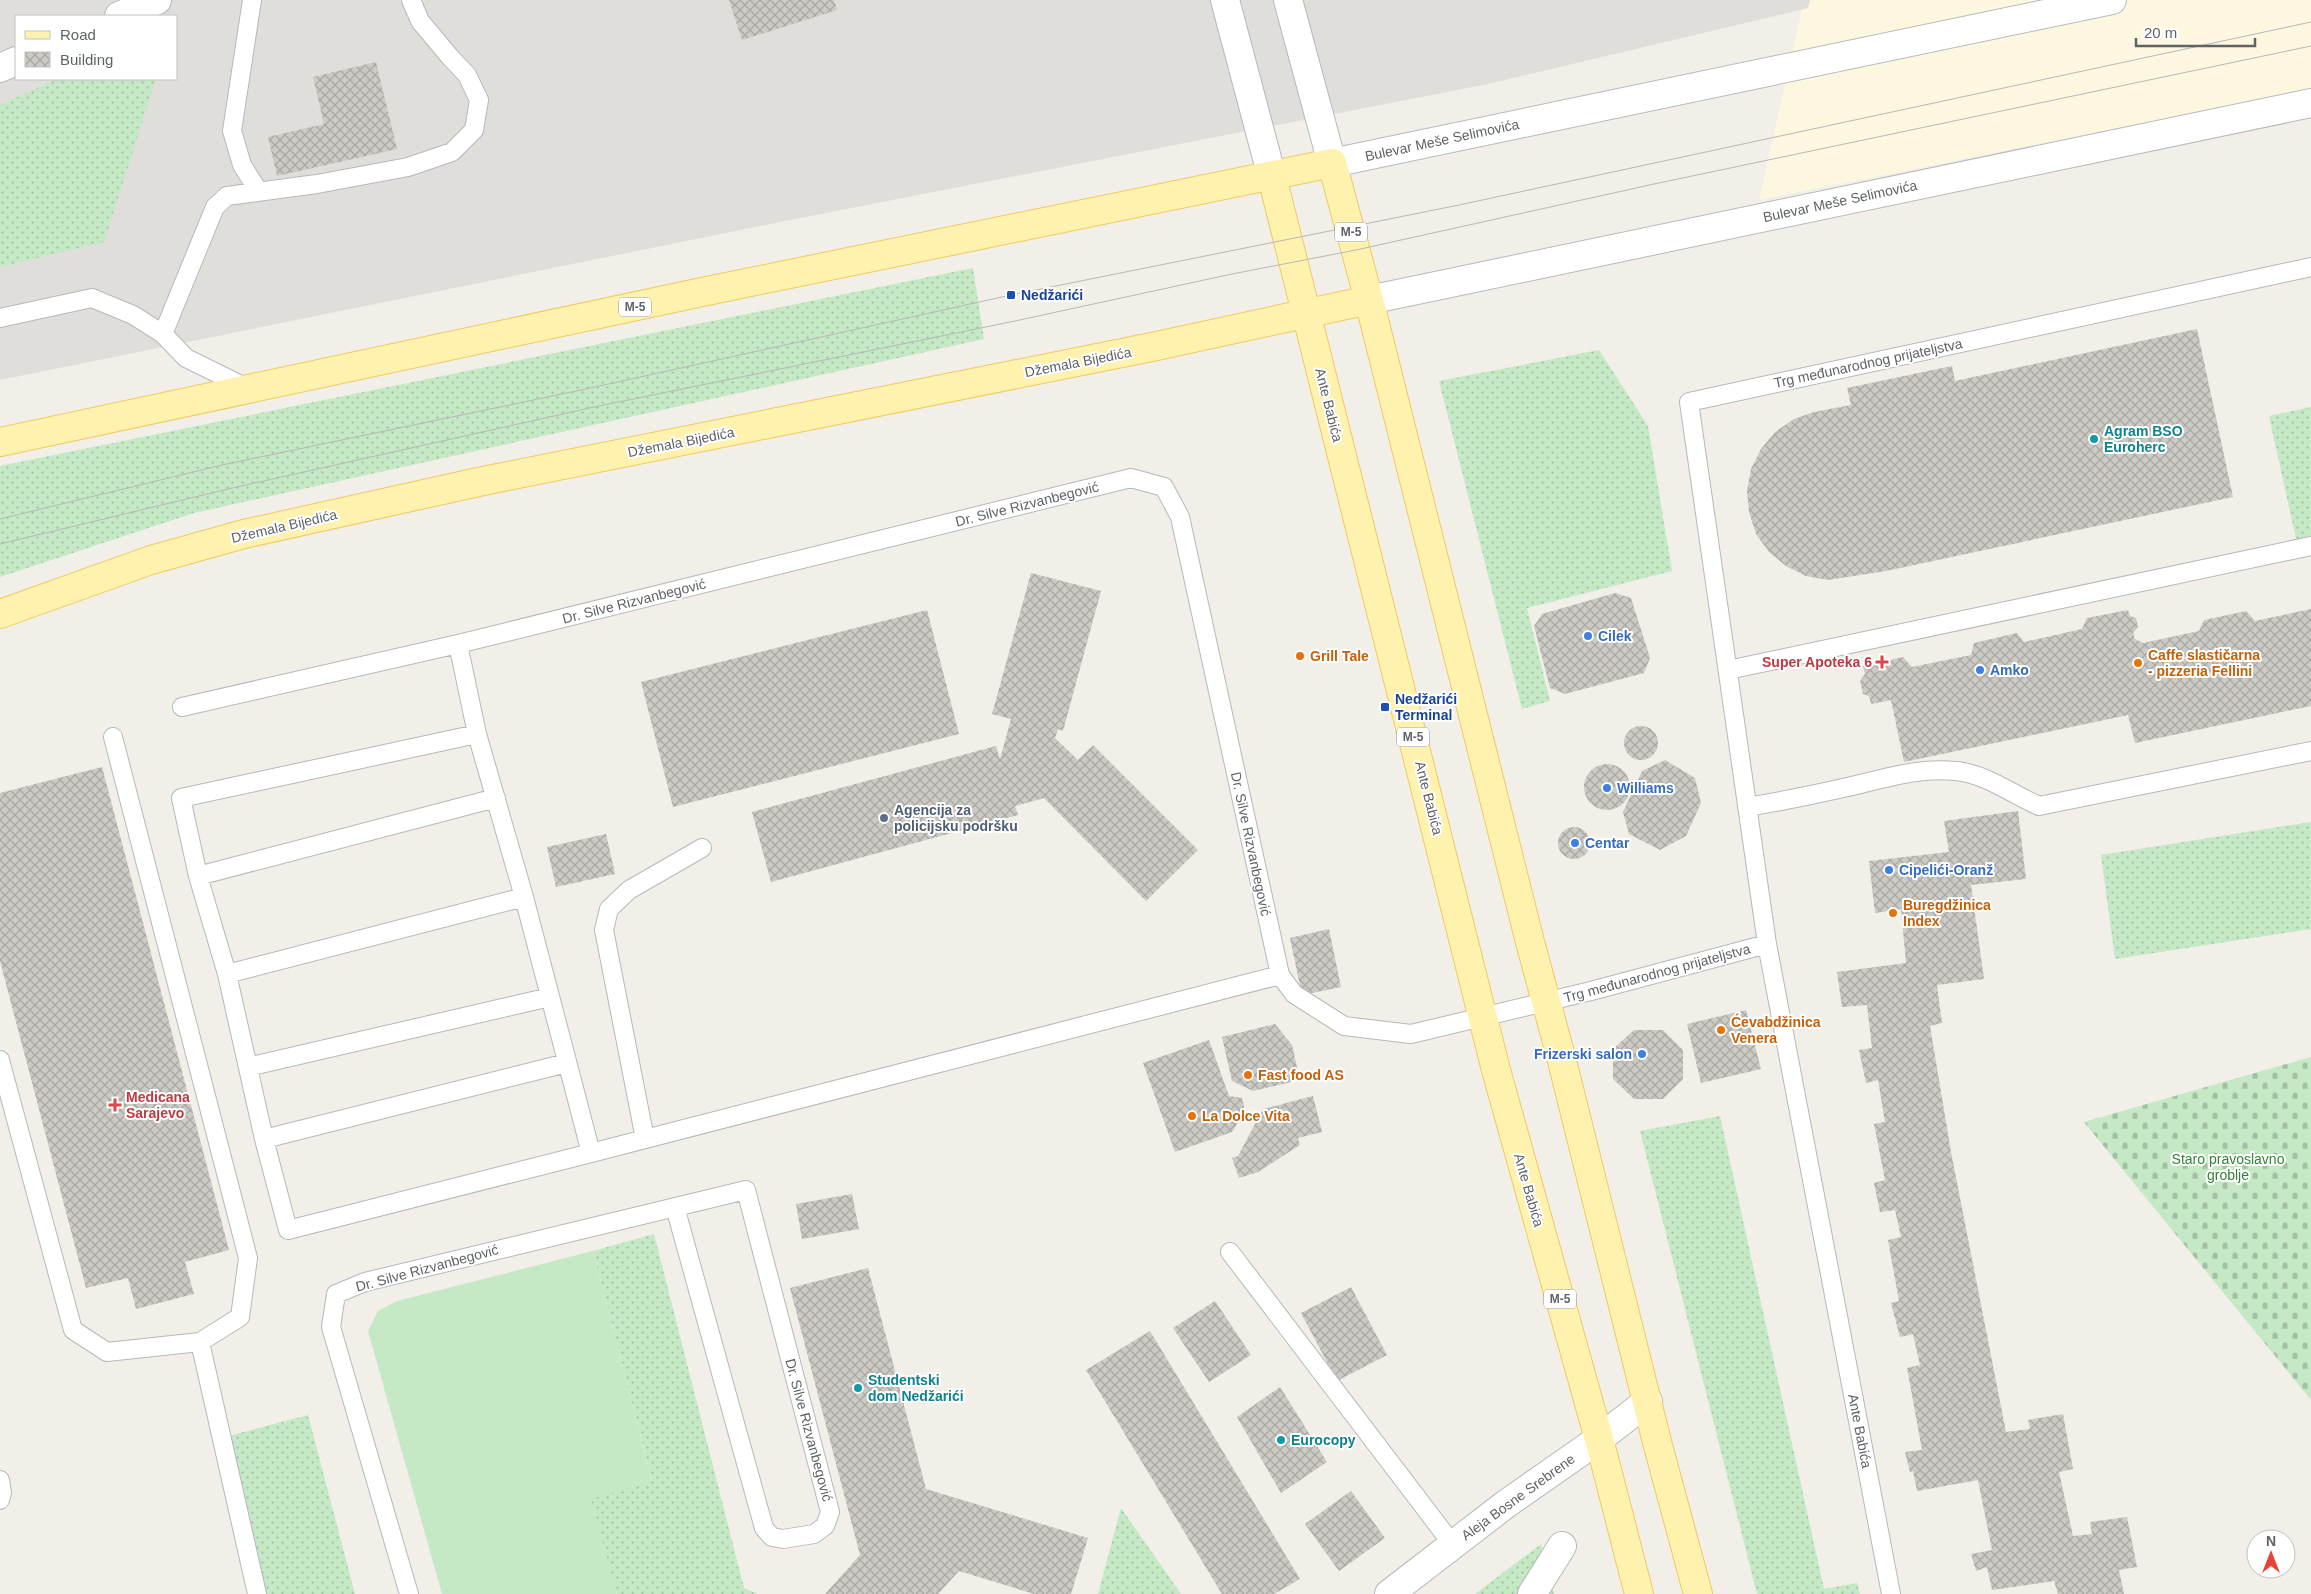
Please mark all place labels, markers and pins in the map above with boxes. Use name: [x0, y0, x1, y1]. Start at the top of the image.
place label: Nedžarići: [1021, 287, 1083, 303]
marker: Nedžarići: [1005, 289, 1017, 301]
place label: Agram BSO Euroherc: [2104, 423, 2183, 455]
marker: Agram BSO Euroherc: [2088, 433, 2100, 445]
place label: Cilek: [1598, 628, 1632, 644]
marker: Cilek: [1582, 630, 1594, 642]
place label: Caffe slastičarna - pizzeria Fellini: [2148, 647, 2260, 679]
place label: Grill Tale: [1310, 648, 1369, 664]
marker: Grill Tale: [1294, 650, 1306, 662]
place label: Super Apoteka 6: [1762, 654, 1872, 670]
marker: Super Apoteka 6: [1876, 656, 1888, 668]
marker: Caffe slastičarna - pizzeria Fellini: [2132, 657, 2144, 669]
place label: Amko: [1990, 662, 2029, 678]
marker: Amko: [1974, 664, 1986, 676]
place label: Nedžarići Terminal: [1395, 691, 1457, 723]
marker: Nedžarići Terminal: [1379, 701, 1391, 713]
place label: Williams: [1617, 780, 1674, 796]
marker: Williams: [1601, 782, 1613, 794]
place label: Agencija za policijsku podršku: [894, 802, 1018, 834]
marker: Agencija za policijsku podršku: [878, 812, 890, 824]
place label: Centar: [1585, 835, 1630, 851]
marker: Centar: [1569, 837, 1581, 849]
place label: Cipelići-Oranž: [1899, 862, 1993, 878]
marker: Cipelići-Oranž: [1883, 864, 1895, 876]
place label: Buregdžinica Index: [1903, 897, 1991, 929]
marker: Buregdžinica Index: [1887, 907, 1899, 919]
place label: Ćevabdžinica Venera: [1731, 1013, 1821, 1046]
marker: Ćevabdžinica Venera: [1715, 1024, 1727, 1036]
place label: Frizerski salon: [1534, 1046, 1632, 1062]
marker: Frizerski salon: [1636, 1048, 1648, 1060]
place label: Fast food AS: [1258, 1067, 1344, 1083]
marker: Fast food AS: [1242, 1069, 1254, 1081]
place label: Medicana Sarajevo: [126, 1089, 190, 1121]
marker: Medicana Sarajevo: [108, 1098, 122, 1112]
place label: La Dolce Vita: [1202, 1108, 1290, 1124]
marker: La Dolce Vita: [1186, 1110, 1198, 1122]
place label: Studentski dom Nedžarići: [868, 1372, 964, 1404]
marker: Studentski dom Nedžarići: [852, 1382, 864, 1394]
place label: Eurocopy: [1291, 1432, 1356, 1448]
marker: Eurocopy: [1275, 1434, 1287, 1446]

